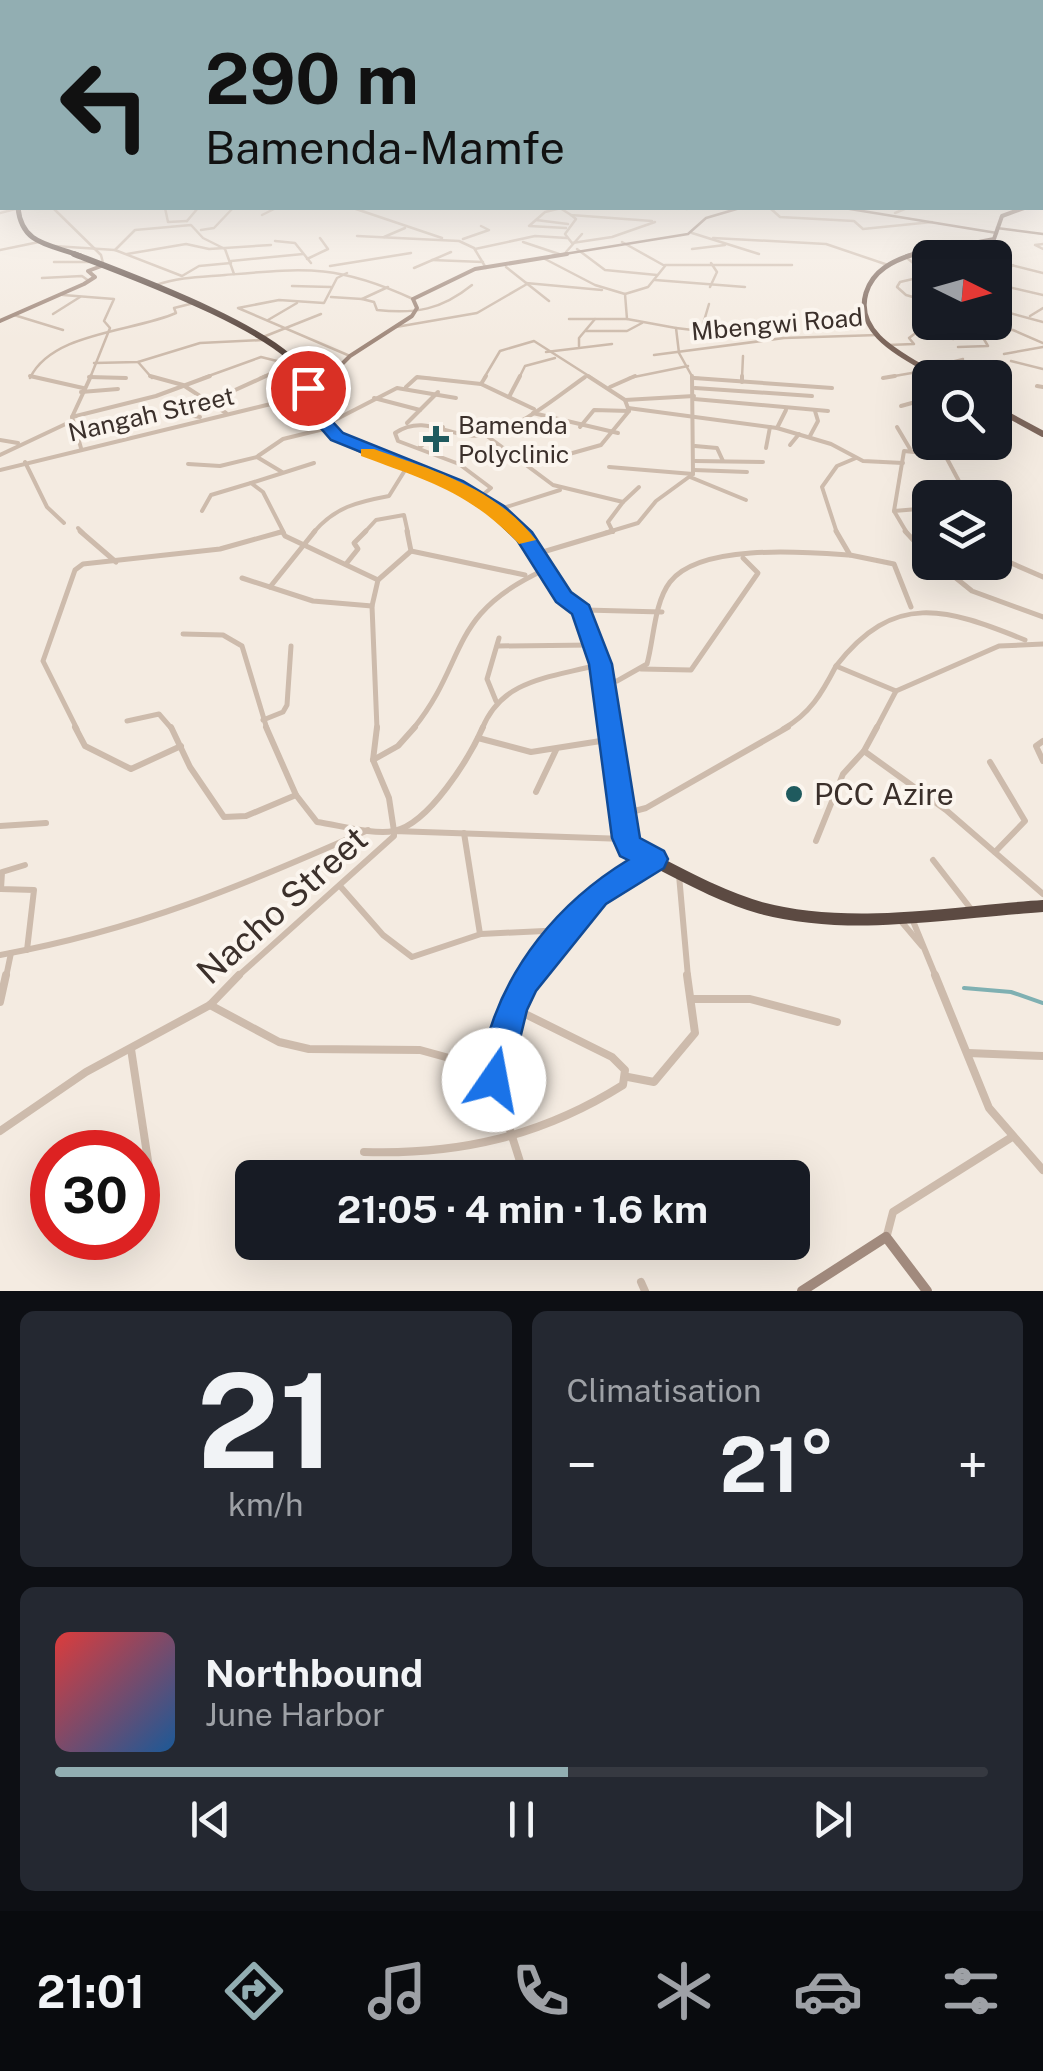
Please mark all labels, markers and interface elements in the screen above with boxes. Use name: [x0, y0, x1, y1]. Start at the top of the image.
text: 290 m: [205, 37, 419, 120]
icon: left: [40, 40, 170, 170]
text: Bamenda-Mamfe: [205, 121, 565, 174]
north arrow: [912, 240, 1012, 340]
map controls: [912, 240, 1012, 580]
street label: Mbengwi Road: [690, 302, 864, 346]
pin: [266, 346, 351, 431]
button: search: [912, 360, 1012, 460]
icon: arrive: [281, 361, 336, 416]
street label: Nangah Street: [65, 380, 237, 448]
place label: Bamenda Polyclinic: [458, 410, 569, 469]
marker: Bamenda Polyclinic: [423, 426, 449, 452]
button: layers: [912, 480, 1012, 580]
place label: PCC Azire: [814, 776, 954, 812]
marker: PCC Azire: [783, 783, 805, 805]
street label: Nacho Street: [188, 818, 376, 992]
position arrow: [442, 1028, 546, 1132]
speed limit sign: 30: [30, 1130, 160, 1260]
text: 21:05 · 4 min · 1.6 km: [337, 1187, 708, 1232]
text: 21: [197, 1345, 335, 1497]
text: Climatisation: [567, 1372, 761, 1409]
text: 21°: [720, 1421, 835, 1509]
text: −: [567, 1433, 597, 1497]
text: +: [958, 1433, 988, 1497]
text: km/h: [228, 1486, 303, 1523]
text: Northbound: [205, 1651, 423, 1696]
text: June Harbor: [205, 1696, 385, 1733]
icon: previous: [183, 1792, 238, 1847]
icon: pause: [494, 1792, 549, 1847]
icon: next: [805, 1792, 860, 1847]
icon: directions: [219, 1956, 289, 2026]
icon: music: [362, 1956, 432, 2026]
icon: phone: [506, 1956, 576, 2026]
icon: climate: [649, 1956, 719, 2026]
icon: car: [793, 1956, 863, 2026]
icon: filters: [936, 1956, 1006, 2026]
text: 21:01: [37, 1965, 145, 2018]

